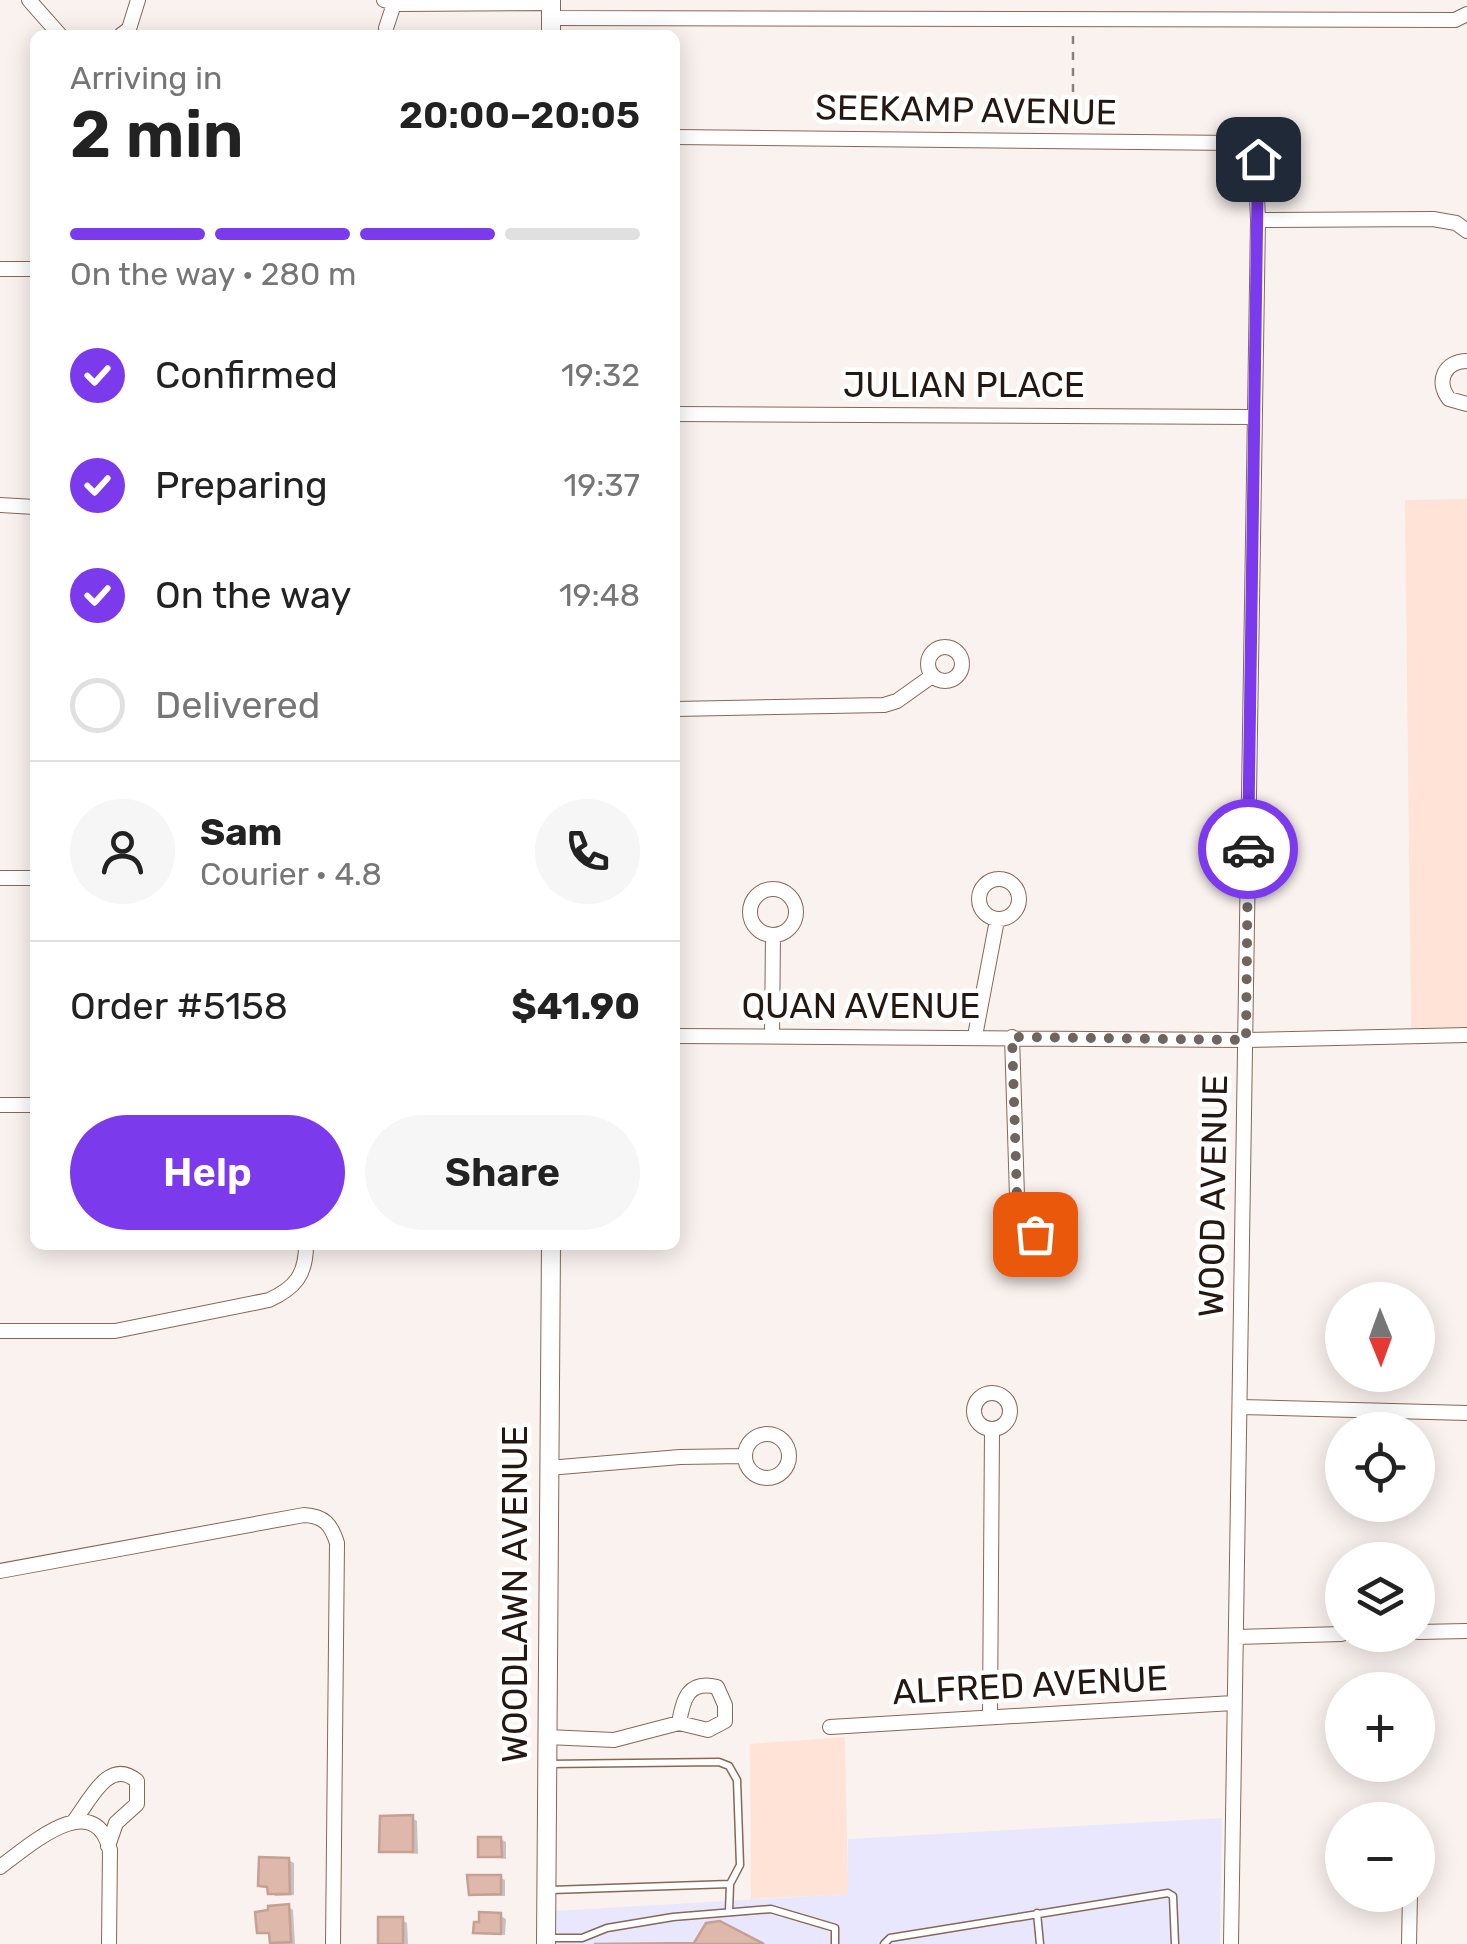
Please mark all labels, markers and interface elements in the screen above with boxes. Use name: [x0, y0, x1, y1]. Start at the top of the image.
text: Arriving in: [70, 59, 222, 97]
street label: SEEKAMP AVENUE: [815, 86, 1117, 134]
text: 20:00–20:05: [399, 92, 640, 138]
text: 2 min: [70, 96, 244, 173]
pin: [1216, 117, 1301, 202]
icon: home: [1231, 132, 1286, 187]
text: On the way · 280 m: [70, 255, 357, 293]
icon: check: [70, 348, 125, 403]
text: Confirmed: [155, 352, 338, 398]
text: 19:32: [561, 356, 640, 394]
street label: JULIAN PLACE: [843, 364, 1085, 406]
icon: check: [70, 458, 125, 513]
text: Preparing: [155, 462, 328, 508]
text: 19:37: [563, 466, 640, 504]
icon: check: [70, 568, 125, 623]
text: On the way: [155, 572, 351, 618]
text: 19:48: [559, 576, 640, 614]
text: Delivered: [155, 682, 320, 728]
button: person: [70, 799, 175, 904]
button: phone: [535, 799, 640, 904]
courier: [1198, 799, 1298, 899]
text: Sam: [200, 809, 282, 855]
icon: car: [1221, 822, 1276, 877]
text: Courier · 4.8: [200, 855, 382, 893]
text: Order #5158: [70, 983, 288, 1029]
text: $41.90: [511, 983, 640, 1029]
street label: QUAN AVENUE: [741, 985, 981, 1027]
street label: WOOD AVENUE: [1190, 1074, 1236, 1318]
button: Help: [70, 1115, 345, 1230]
button: Share: [365, 1115, 640, 1230]
pin: [993, 1192, 1078, 1277]
icon: bag: [1008, 1207, 1063, 1262]
north arrow: [1325, 1282, 1435, 1392]
map controls: [1325, 1282, 1435, 1912]
button: locate: [1325, 1412, 1435, 1522]
street label: WOODLAWN AVENUE: [494, 1425, 536, 1763]
button: layers: [1325, 1542, 1435, 1652]
street label: ALFRED AVENUE: [891, 1657, 1169, 1713]
button: +: [1325, 1672, 1435, 1782]
button: −: [1325, 1802, 1435, 1912]

